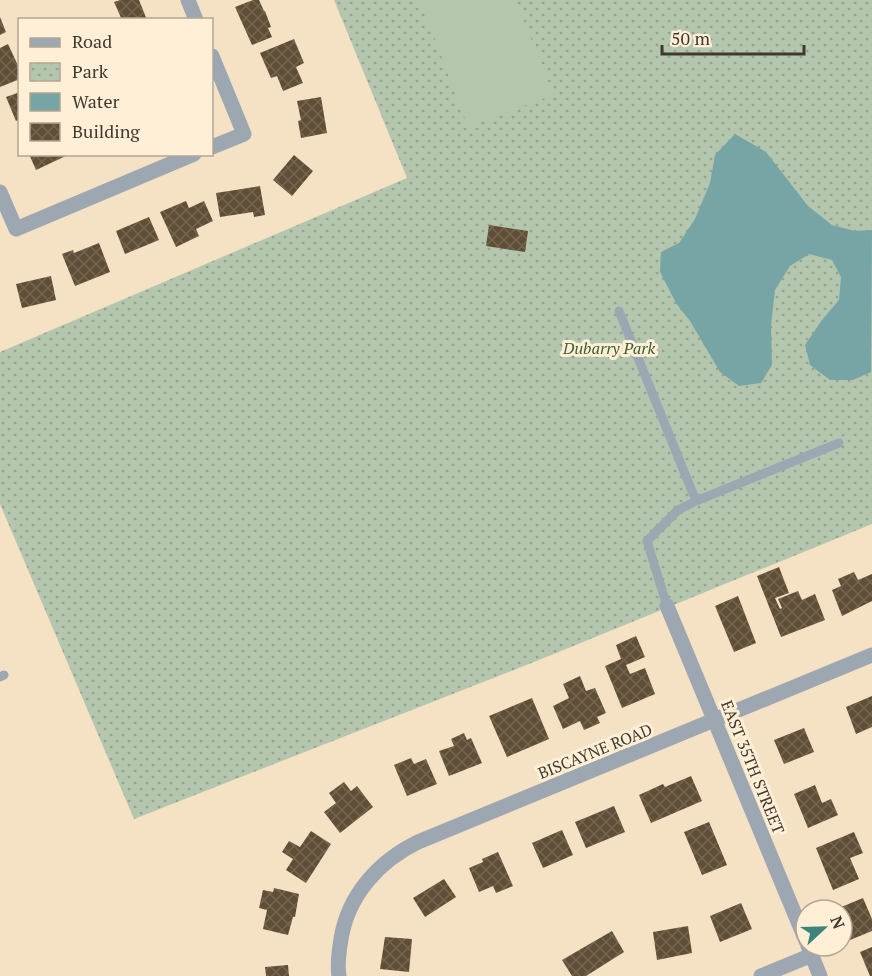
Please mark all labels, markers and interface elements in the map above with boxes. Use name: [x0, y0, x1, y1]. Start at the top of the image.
legend: [18, 18, 213, 156]
scale bar: [662, 18, 804, 56]
text: 50 m: [671, 26, 711, 50]
text: Road: [72, 29, 112, 53]
text: Park: [72, 59, 109, 83]
text: Water: [72, 89, 119, 113]
text: Building: [72, 119, 140, 143]
park label: Dubarry Park: [562, 337, 655, 359]
street label: EAST 35TH STREET: [716, 697, 790, 837]
street label: BISCAYNE ROAD: [535, 718, 655, 784]
north arrow: [794, 898, 854, 958]
text: N: [825, 913, 850, 932]

